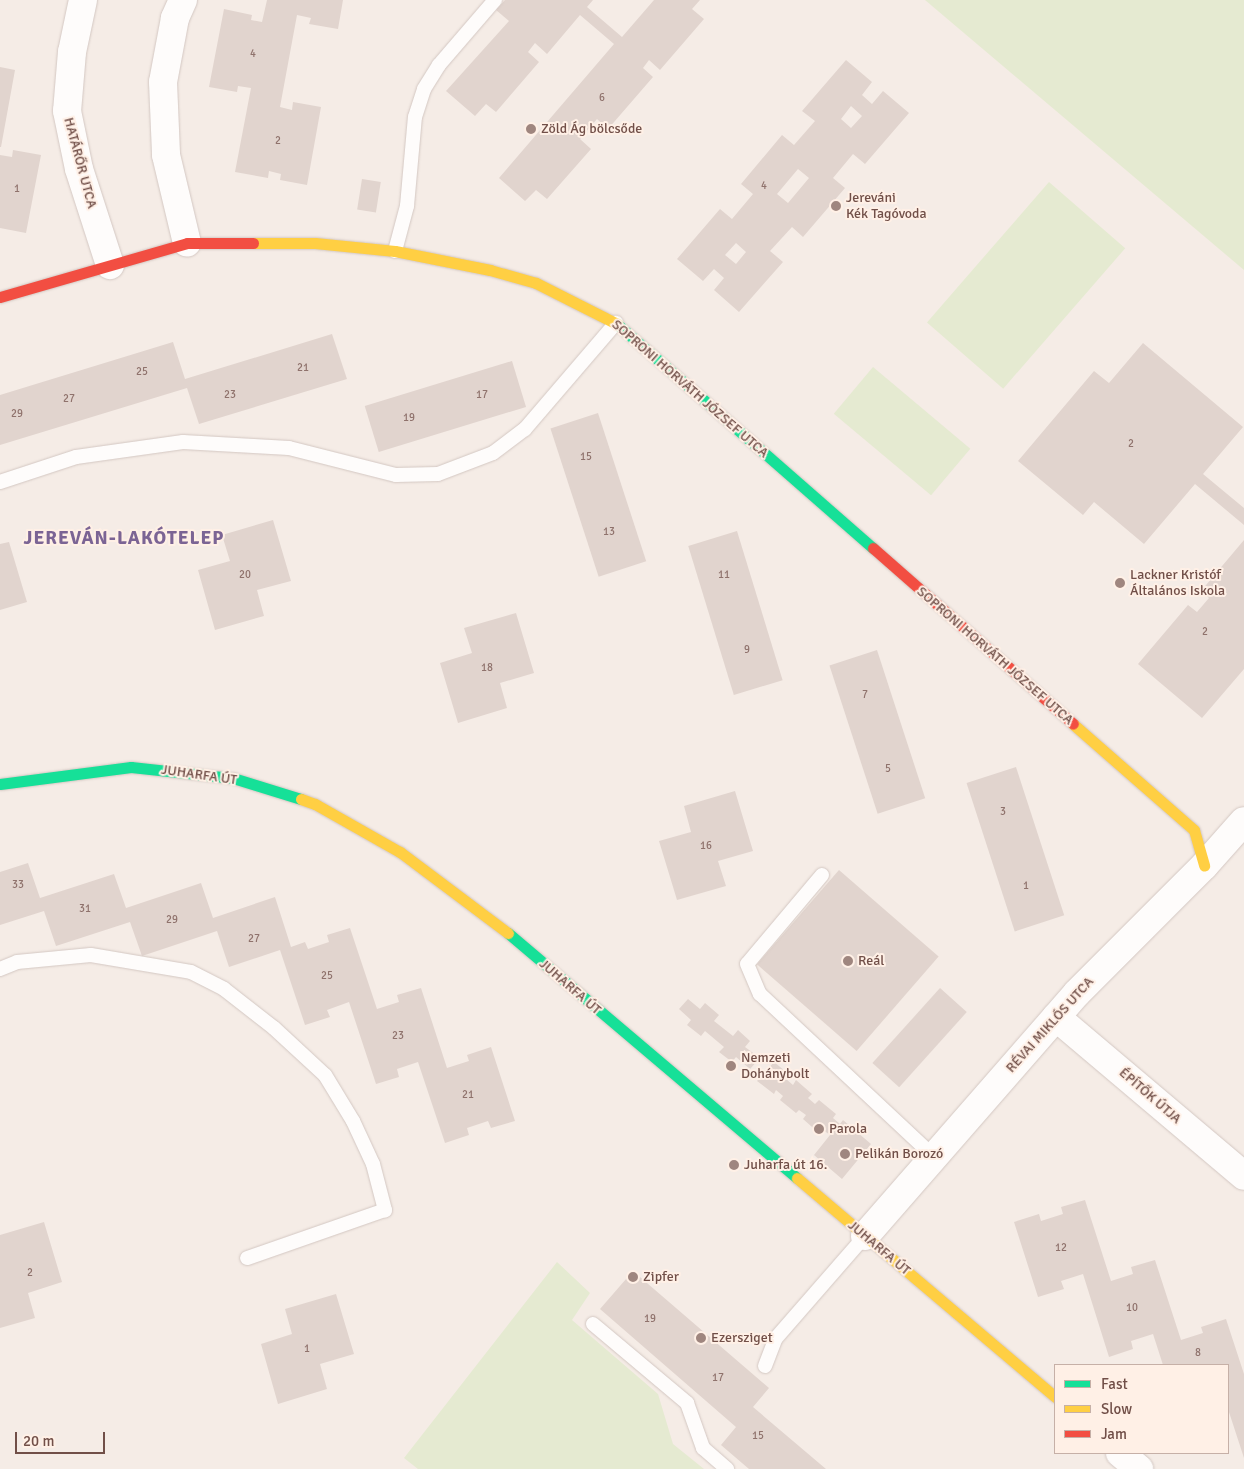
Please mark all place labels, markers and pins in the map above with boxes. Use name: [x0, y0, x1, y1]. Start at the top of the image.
place label: Zöld Ág bölcsőde: [541, 121, 642, 137]
marker: Zöld Ág bölcsőde: [525, 123, 537, 135]
place label: Jereváni Kék Tagóvoda: [846, 190, 927, 222]
marker: Jereváni Kék Tagóvoda: [830, 200, 842, 212]
place label: Lackner Kristóf Általános Iskola: [1130, 567, 1225, 600]
marker: Lackner Kristóf Általános Iskola: [1114, 577, 1126, 589]
place label: Reál: [858, 953, 884, 969]
marker: Reál: [842, 955, 854, 967]
place label: Nemzeti Dohánybolt: [741, 1050, 809, 1082]
marker: Nemzeti Dohánybolt: [725, 1060, 737, 1072]
place label: Parola: [829, 1121, 867, 1137]
marker: Parola: [813, 1123, 825, 1135]
place label: Pelikán Borozó: [855, 1146, 943, 1162]
marker: Pelikán Borozó: [839, 1148, 851, 1160]
place label: Juharfa út 16.: [744, 1157, 828, 1173]
marker: Juharfa út 16.: [728, 1159, 740, 1171]
place label: Zipfer: [643, 1269, 679, 1285]
marker: Zipfer: [627, 1271, 639, 1283]
place label: Ezersziget: [711, 1330, 773, 1346]
marker: Ezersziget: [695, 1332, 707, 1344]

